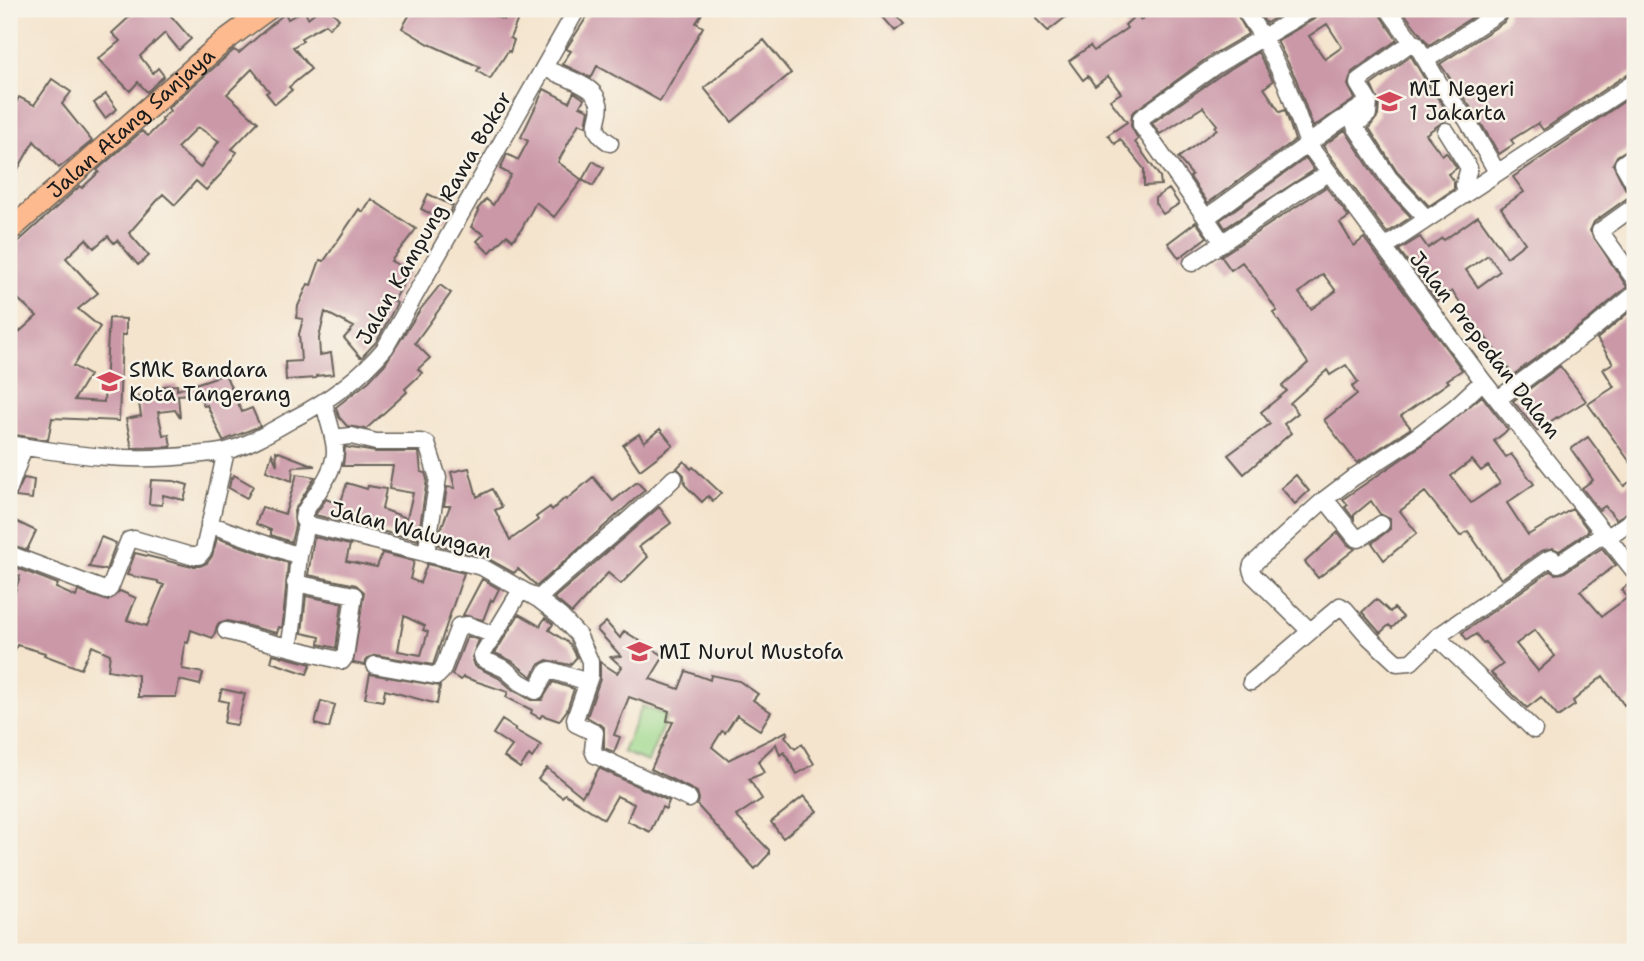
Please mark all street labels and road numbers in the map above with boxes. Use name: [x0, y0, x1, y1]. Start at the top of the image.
street label: Jalan Atang Sanjaya: [41, 42, 221, 205]
street label: Jalan Kampung Rawa Bokor: [350, 86, 518, 350]
street label: Jalan Prepedan Dalam: [1403, 245, 1567, 445]
street label: Jalan Walungan: [327, 495, 495, 565]

